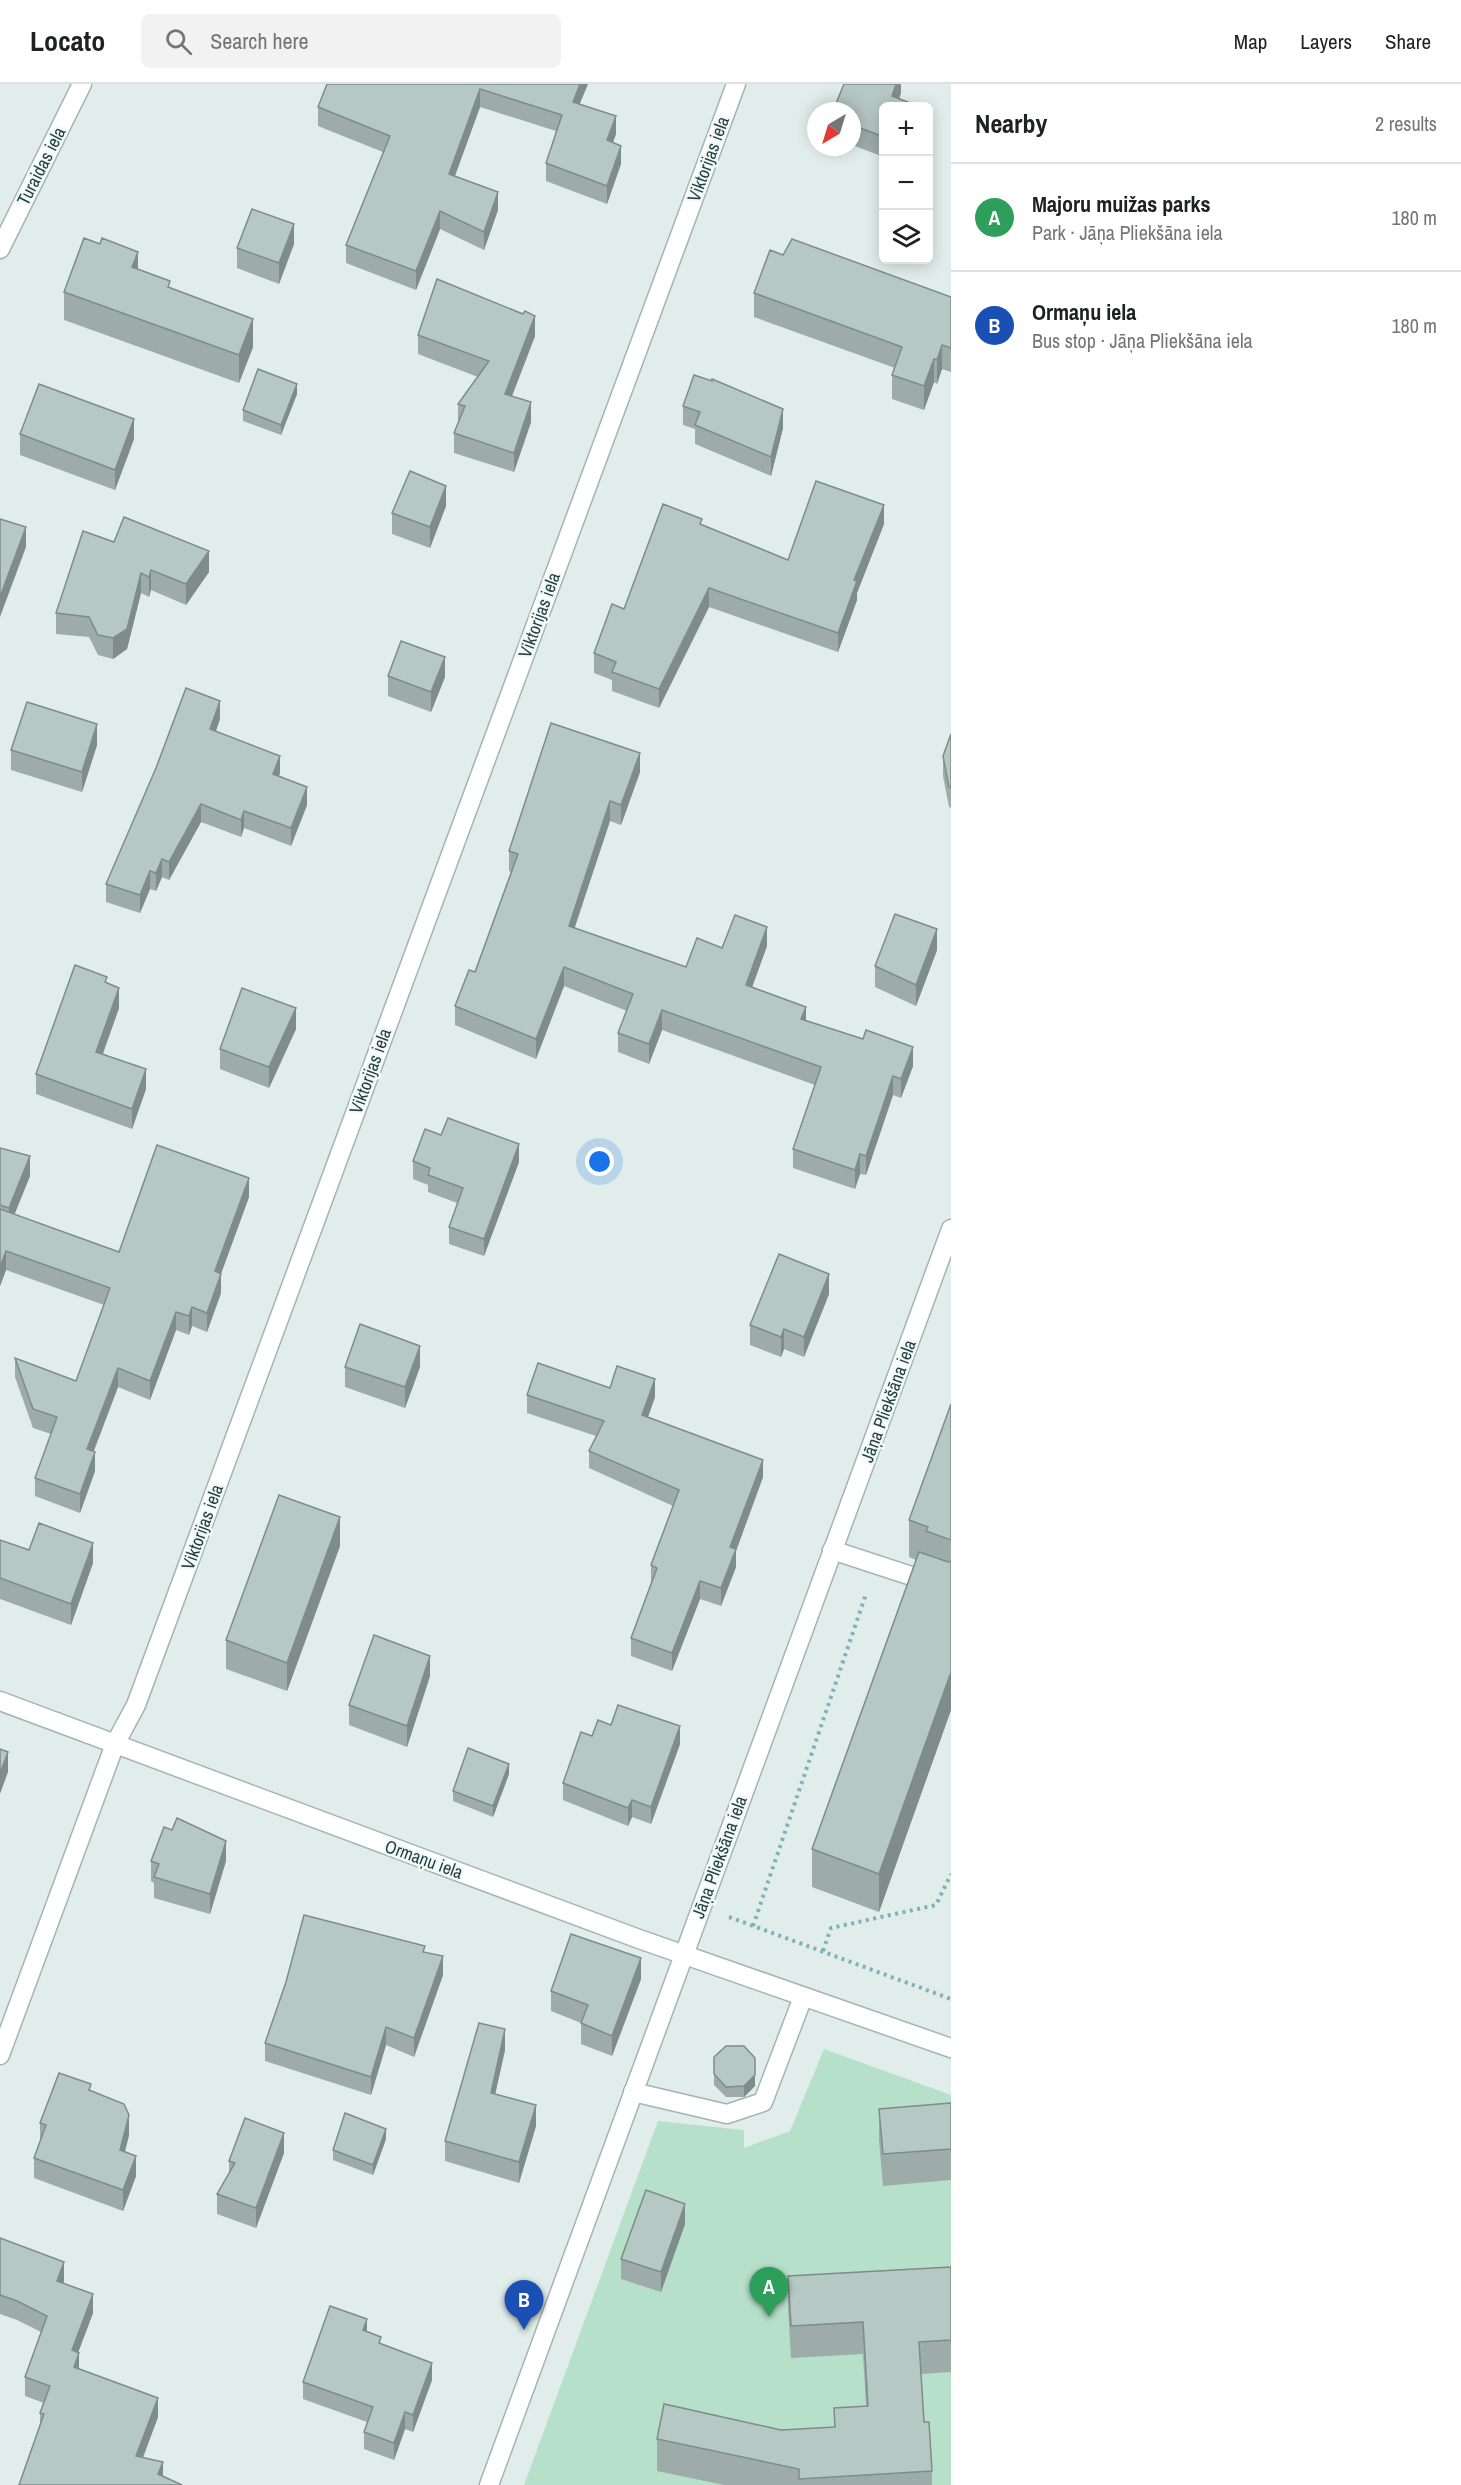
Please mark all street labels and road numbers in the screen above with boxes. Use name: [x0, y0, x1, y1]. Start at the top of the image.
street label: Viktorijas iela: [681, 113, 735, 205]
street label: Turaidas iela: [11, 123, 71, 209]
street label: Viktorijas iela: [512, 569, 566, 661]
street label: Viktorijas iela: [343, 1025, 397, 1117]
street label: Jāņa Pliekšāna iela: [854, 1336, 922, 1466]
street label: Viktorijas iela: [175, 1481, 229, 1573]
street label: Jāņa Pliekšāna iela: [685, 1792, 753, 1922]
street label: Ormaņu iela: [382, 1833, 466, 1885]

